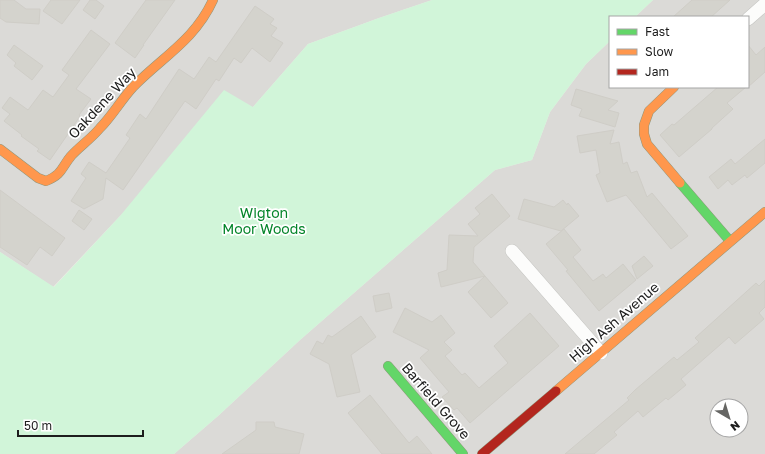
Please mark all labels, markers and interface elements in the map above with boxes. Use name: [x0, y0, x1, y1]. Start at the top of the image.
legend: [609, 16, 749, 88]
text: Fast: [645, 24, 670, 39]
text: Slow: [645, 44, 673, 59]
street label: Oakdene Way: [64, 63, 139, 142]
text: Jam: [645, 64, 669, 79]
park label: Wigton Moor Woods: [222, 204, 306, 237]
street label: High Ash Avenue: [565, 278, 662, 365]
street label: Barfield Grove: [399, 359, 474, 442]
north arrow: [709, 398, 749, 438]
scale bar: [18, 412, 143, 438]
text: 50 m: [24, 418, 52, 433]
text: N: [728, 419, 743, 434]

